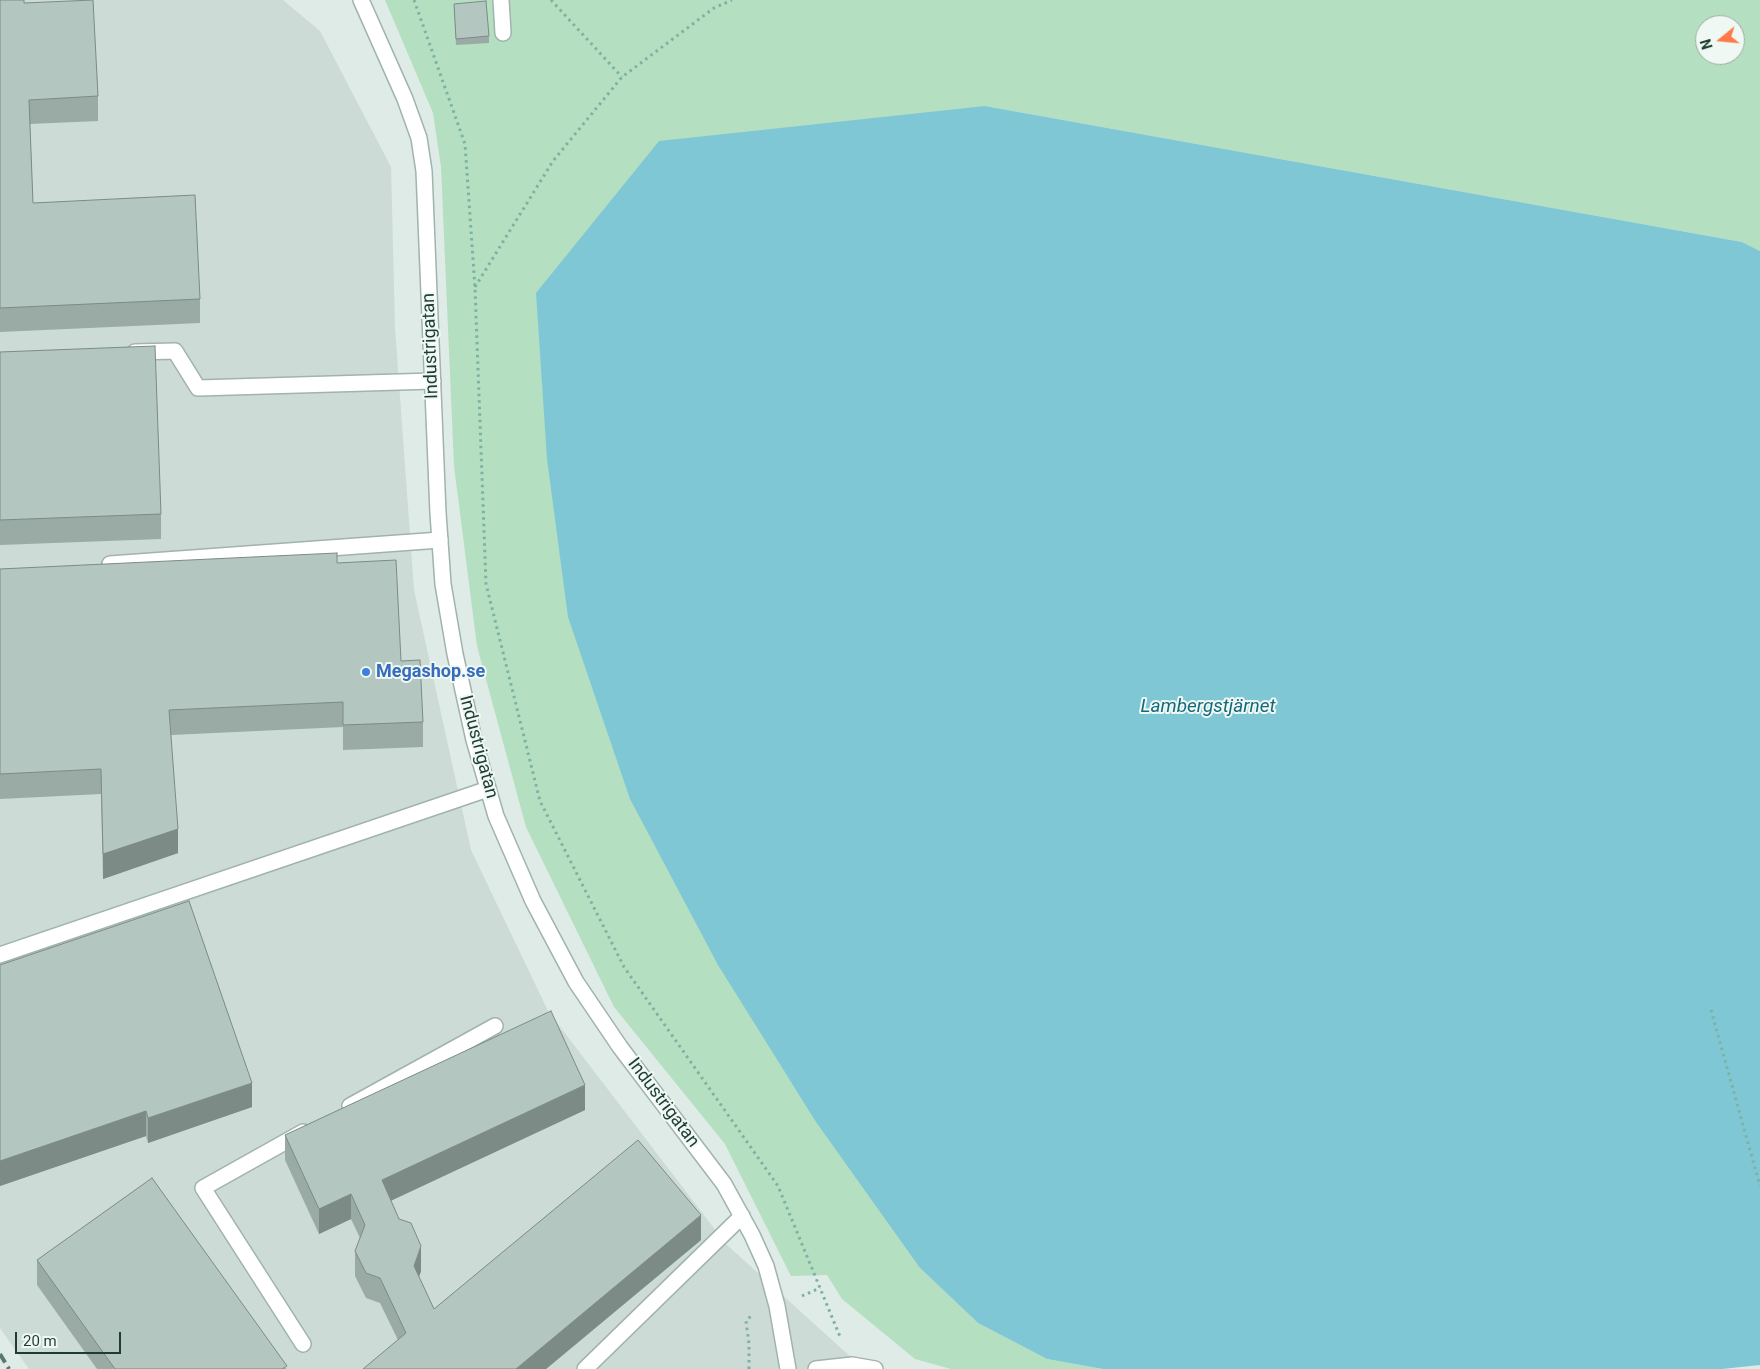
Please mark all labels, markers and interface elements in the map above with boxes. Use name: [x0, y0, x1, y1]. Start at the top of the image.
north arrow: [1695, 15, 1745, 65]
text: N: [1698, 37, 1716, 51]
street label: Industrigatan: [418, 293, 444, 399]
place label: Megashop.se: [376, 661, 485, 683]
marker: Megashop.se: [360, 666, 372, 678]
street label: Industrigatan: [454, 693, 502, 801]
water label: Lambergstjärnet: [1141, 696, 1275, 718]
street label: Industrigatan: [622, 1054, 704, 1152]
scale bar: [18, 1322, 124, 1354]
text: 20 m: [23, 1332, 57, 1350]

